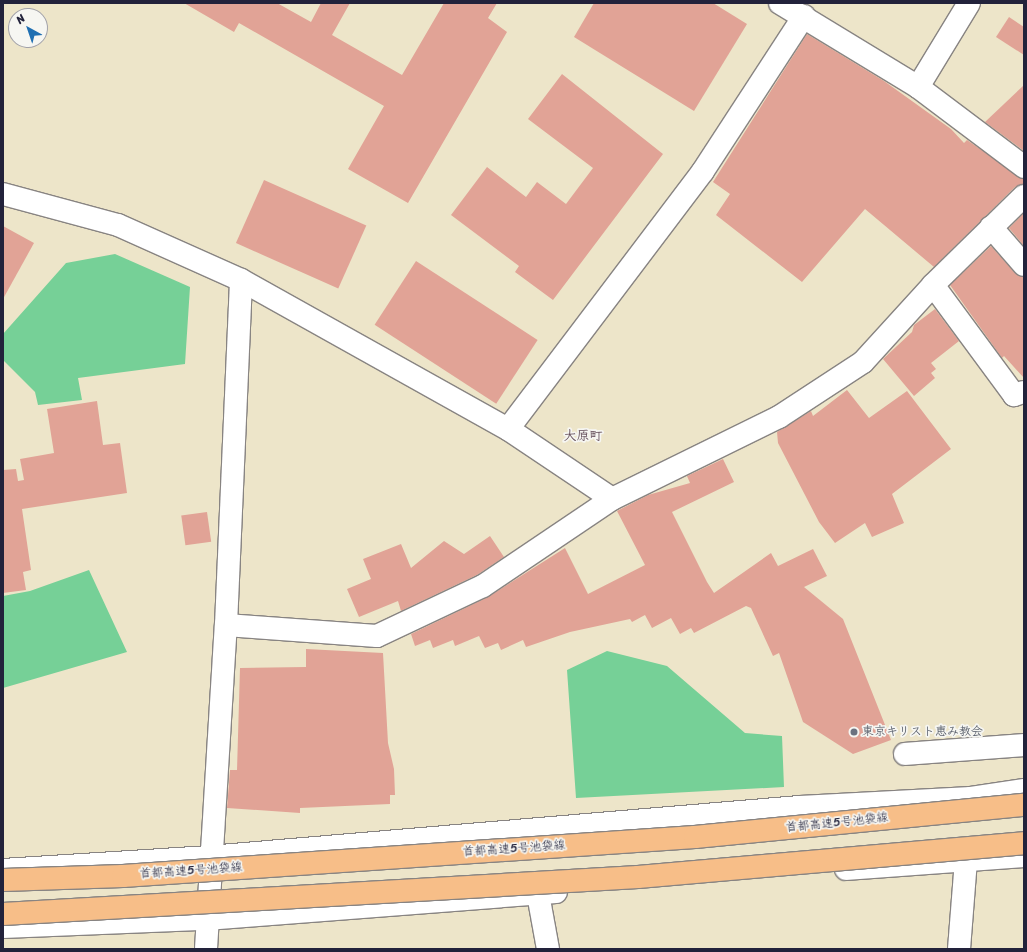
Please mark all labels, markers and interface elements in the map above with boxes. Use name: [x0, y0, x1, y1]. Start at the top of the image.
north arrow: [8, 8, 48, 48]
text: N: [12, 9, 30, 29]
district label: 大原町: [564, 428, 602, 444]
place label: 東京キリスト恵み教会: [862, 725, 982, 739]
marker: 東京キリスト恵み教会: [849, 727, 859, 737]
street label: 首都高速5号池袋線: [785, 810, 889, 836]
street label: 首都高速5号池袋線: [462, 838, 566, 860]
street label: 首都高速5号池袋線: [139, 860, 243, 882]

